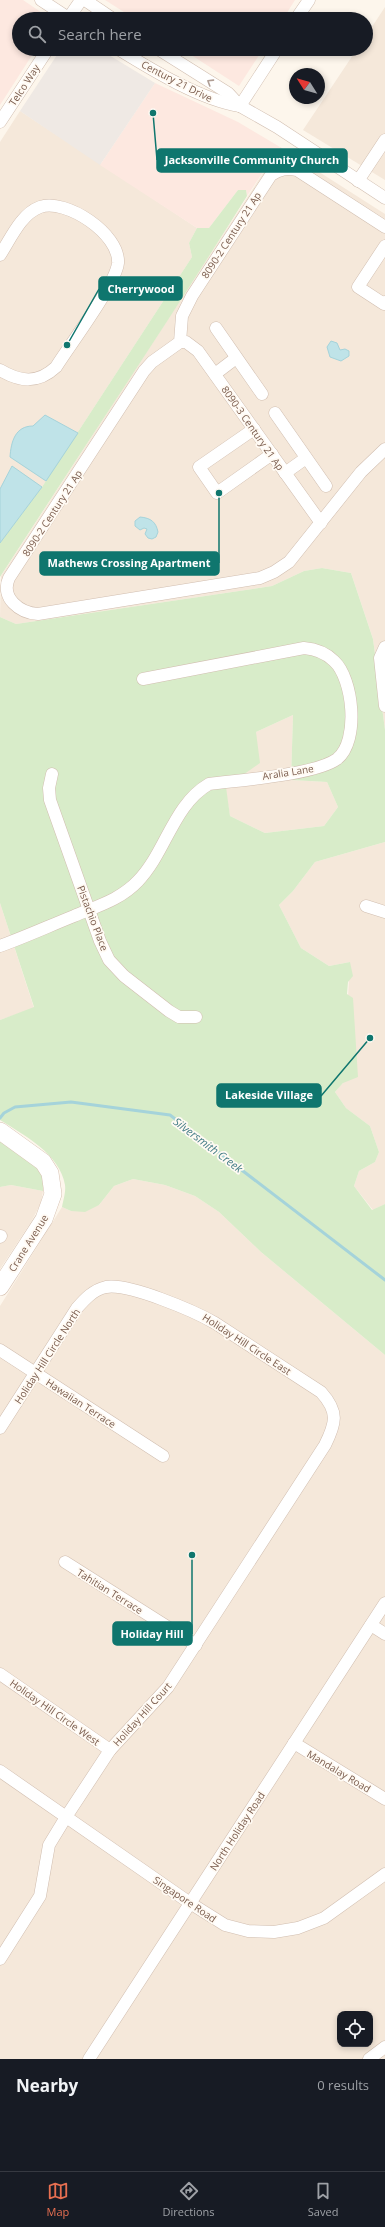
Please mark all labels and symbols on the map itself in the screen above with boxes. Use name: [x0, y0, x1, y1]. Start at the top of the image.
street label: Century 21 Drive: [139, 57, 215, 105]
street label: Telco Way: [5, 61, 43, 108]
north arrow: [289, 68, 325, 104]
one-way arrow: [207, 79, 214, 86]
callout: Jacksonville Community Church: [157, 149, 347, 172]
text: Jacksonville Community Church: [164, 152, 339, 167]
street label: 8090-2 Century 21 Ap: [198, 189, 264, 281]
callout: Cherrywood: [99, 277, 182, 300]
text: Cherrywood: [108, 281, 175, 296]
street label: 8090-3 Century 21 Ap: [218, 383, 288, 473]
street label: 8090-2 Century 21 Ap: [19, 467, 85, 559]
callout: Mathews Crossing Apartment: [40, 552, 219, 575]
text: Mathews Crossing Apartment: [48, 555, 211, 570]
street label: Aralia Lane: [261, 761, 315, 783]
street label: Pistachio Place: [74, 883, 112, 953]
callout: Lakeside Village: [217, 1084, 321, 1107]
text: Lakeside Village: [225, 1087, 313, 1102]
water label: Silversmith Creek: [171, 1114, 246, 1176]
street label: Crane Avenue: [5, 1211, 51, 1274]
street label: Holiday Hill Circle North: [11, 1306, 83, 1406]
street label: Holiday Hill Circle East: [200, 1310, 294, 1378]
street label: Hawaiian Terrace: [43, 1375, 119, 1431]
street label: Tahitian Terrace: [74, 1565, 146, 1617]
callout: Holiday Hill: [113, 1622, 192, 1645]
text: Holiday Hill: [120, 1626, 184, 1641]
street label: Holiday Hill Circle West: [7, 1676, 103, 1749]
street label: Holiday Hill Court: [110, 1679, 175, 1749]
street label: Mandalay Road: [305, 1746, 373, 1796]
street label: North Holiday Road: [206, 1789, 268, 1873]
street label: Singapore Road: [151, 1873, 219, 1925]

